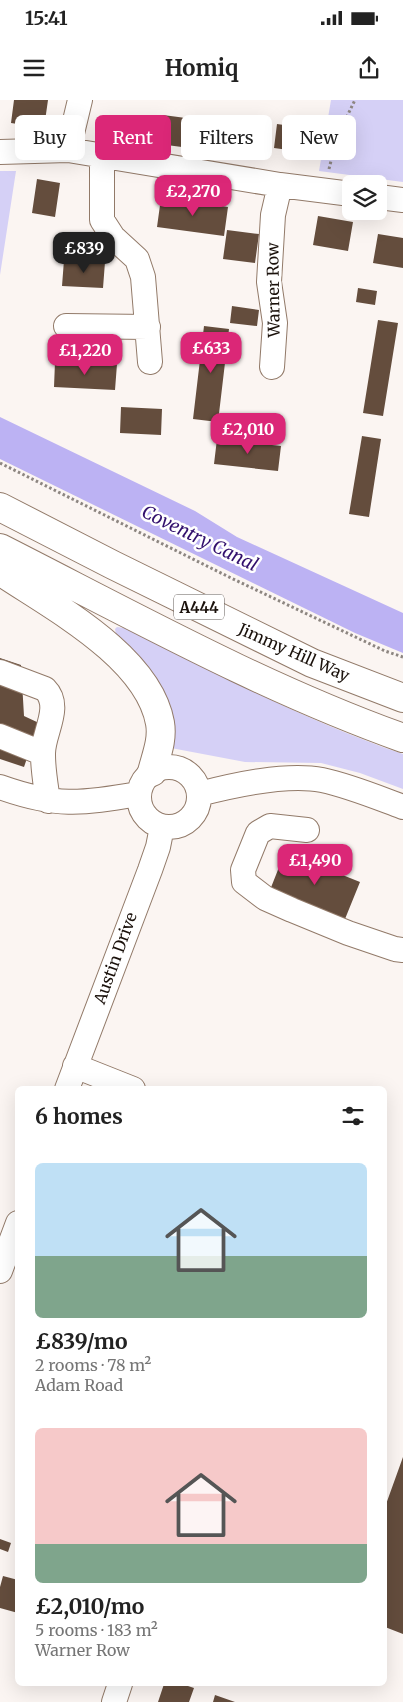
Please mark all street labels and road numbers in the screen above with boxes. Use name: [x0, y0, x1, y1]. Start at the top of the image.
street label: Warner Row: [262, 242, 284, 339]
road number: A444: [174, 594, 224, 620]
street label: Jimmy Hill Way: [234, 618, 353, 686]
street label: Austin Drive: [89, 909, 141, 1008]

